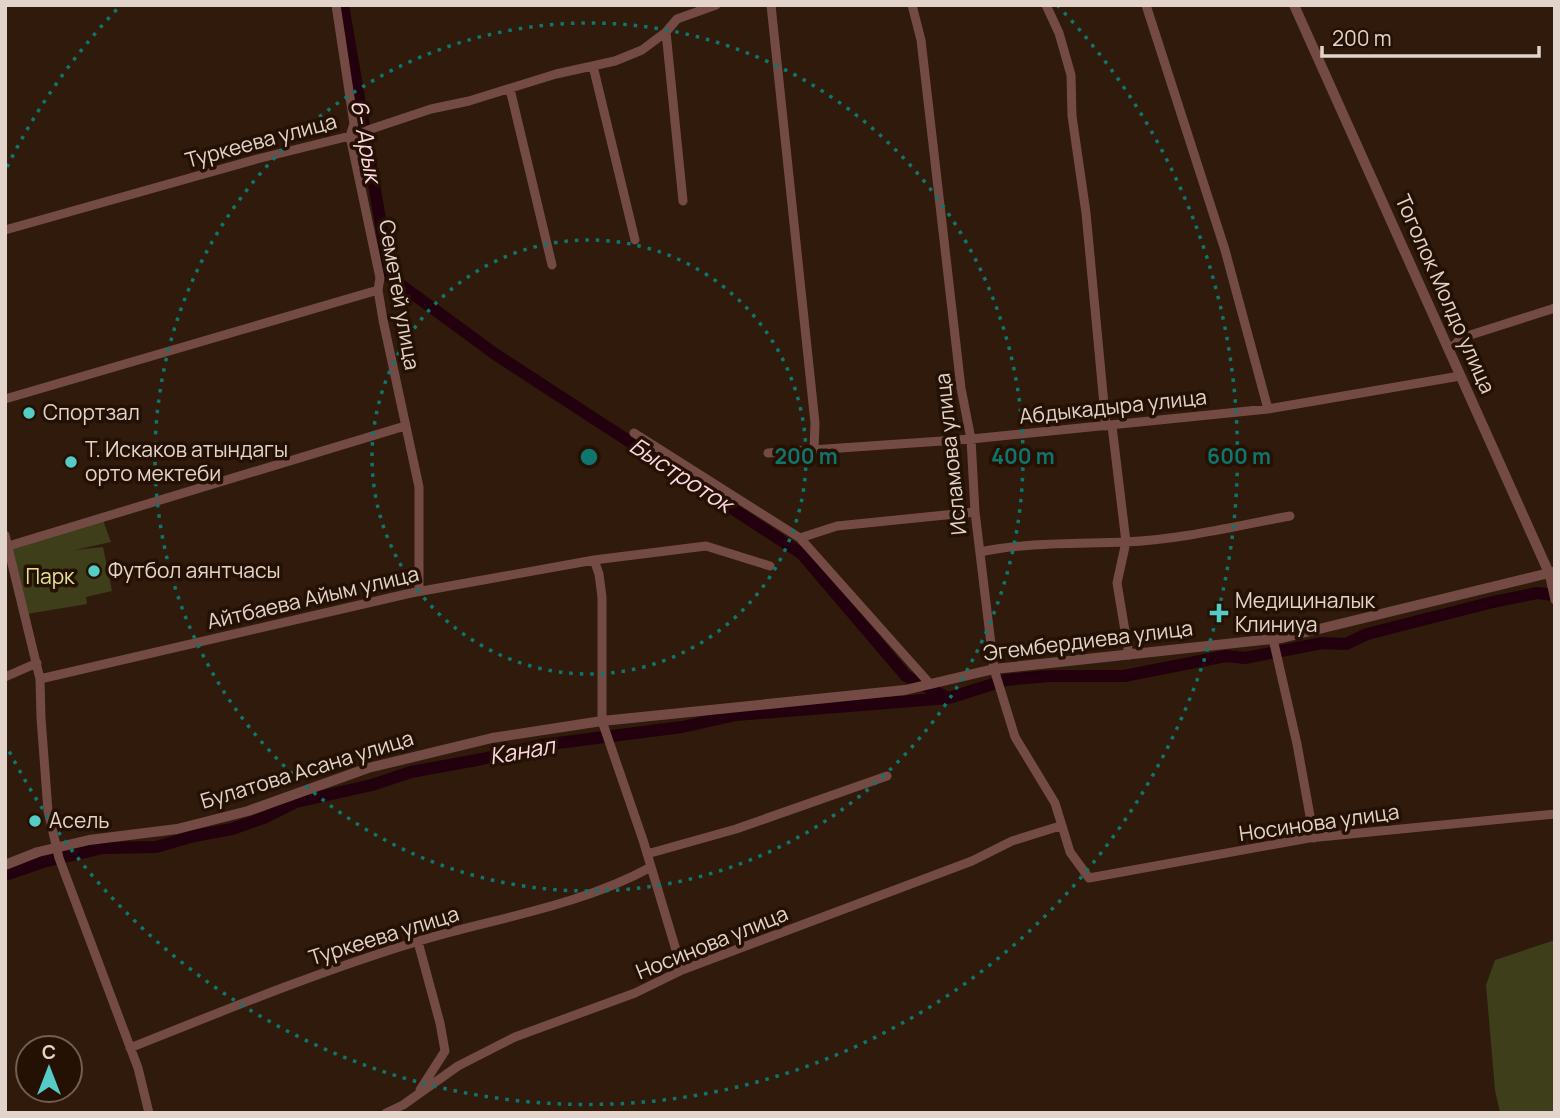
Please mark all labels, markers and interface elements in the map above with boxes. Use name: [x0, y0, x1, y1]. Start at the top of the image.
scale bar: [1322, 14, 1539, 58]
text: 200 m: [1332, 24, 1392, 52]
water label: 6- Арык: [344, 97, 391, 188]
street label: Туркеева улица: [182, 106, 339, 174]
street label: Тоголок Молдо улица: [1389, 190, 1502, 398]
street label: Семетей улица: [373, 218, 427, 372]
street label: Исламова улица: [928, 372, 972, 537]
street label: Абдыкадыра улица: [1018, 382, 1208, 430]
place label: Спортзал: [43, 398, 140, 426]
marker: Спортзал: [21, 405, 37, 421]
water label: Быстроток: [624, 429, 742, 521]
place label: Т. Искаков атындагы орто мектеби: [85, 435, 288, 487]
text: 200 m: [774, 442, 838, 470]
text: 400 m: [991, 442, 1055, 470]
text: 600 m: [1207, 442, 1271, 470]
centre of rings: [577, 445, 601, 469]
marker: Т. Искаков атындагы орто мектеби: [63, 454, 79, 470]
place label: Футбол аянтчасы: [108, 556, 281, 584]
street label: Айтбаева Айым улица: [204, 559, 421, 635]
park label: Парк: [25, 562, 75, 590]
marker: Футбол аянтчасы: [86, 563, 102, 579]
place label: Медициналык Клиниуа: [1235, 586, 1376, 638]
marker: Медициналык Клиниуа: [1209, 603, 1229, 623]
street label: Эгембердиева улица: [981, 613, 1194, 667]
street label: Булатова Асана улица: [197, 723, 417, 815]
water label: Канал: [487, 728, 559, 772]
street label: Носинова улица: [1237, 797, 1401, 847]
place label: Асель: [49, 806, 110, 834]
marker: Асель: [27, 813, 43, 829]
street label: Туркеева улица: [305, 899, 462, 971]
street label: Носинова улица: [631, 899, 792, 985]
north arrow: [14, 1034, 84, 1104]
text: С: [42, 1039, 56, 1065]

